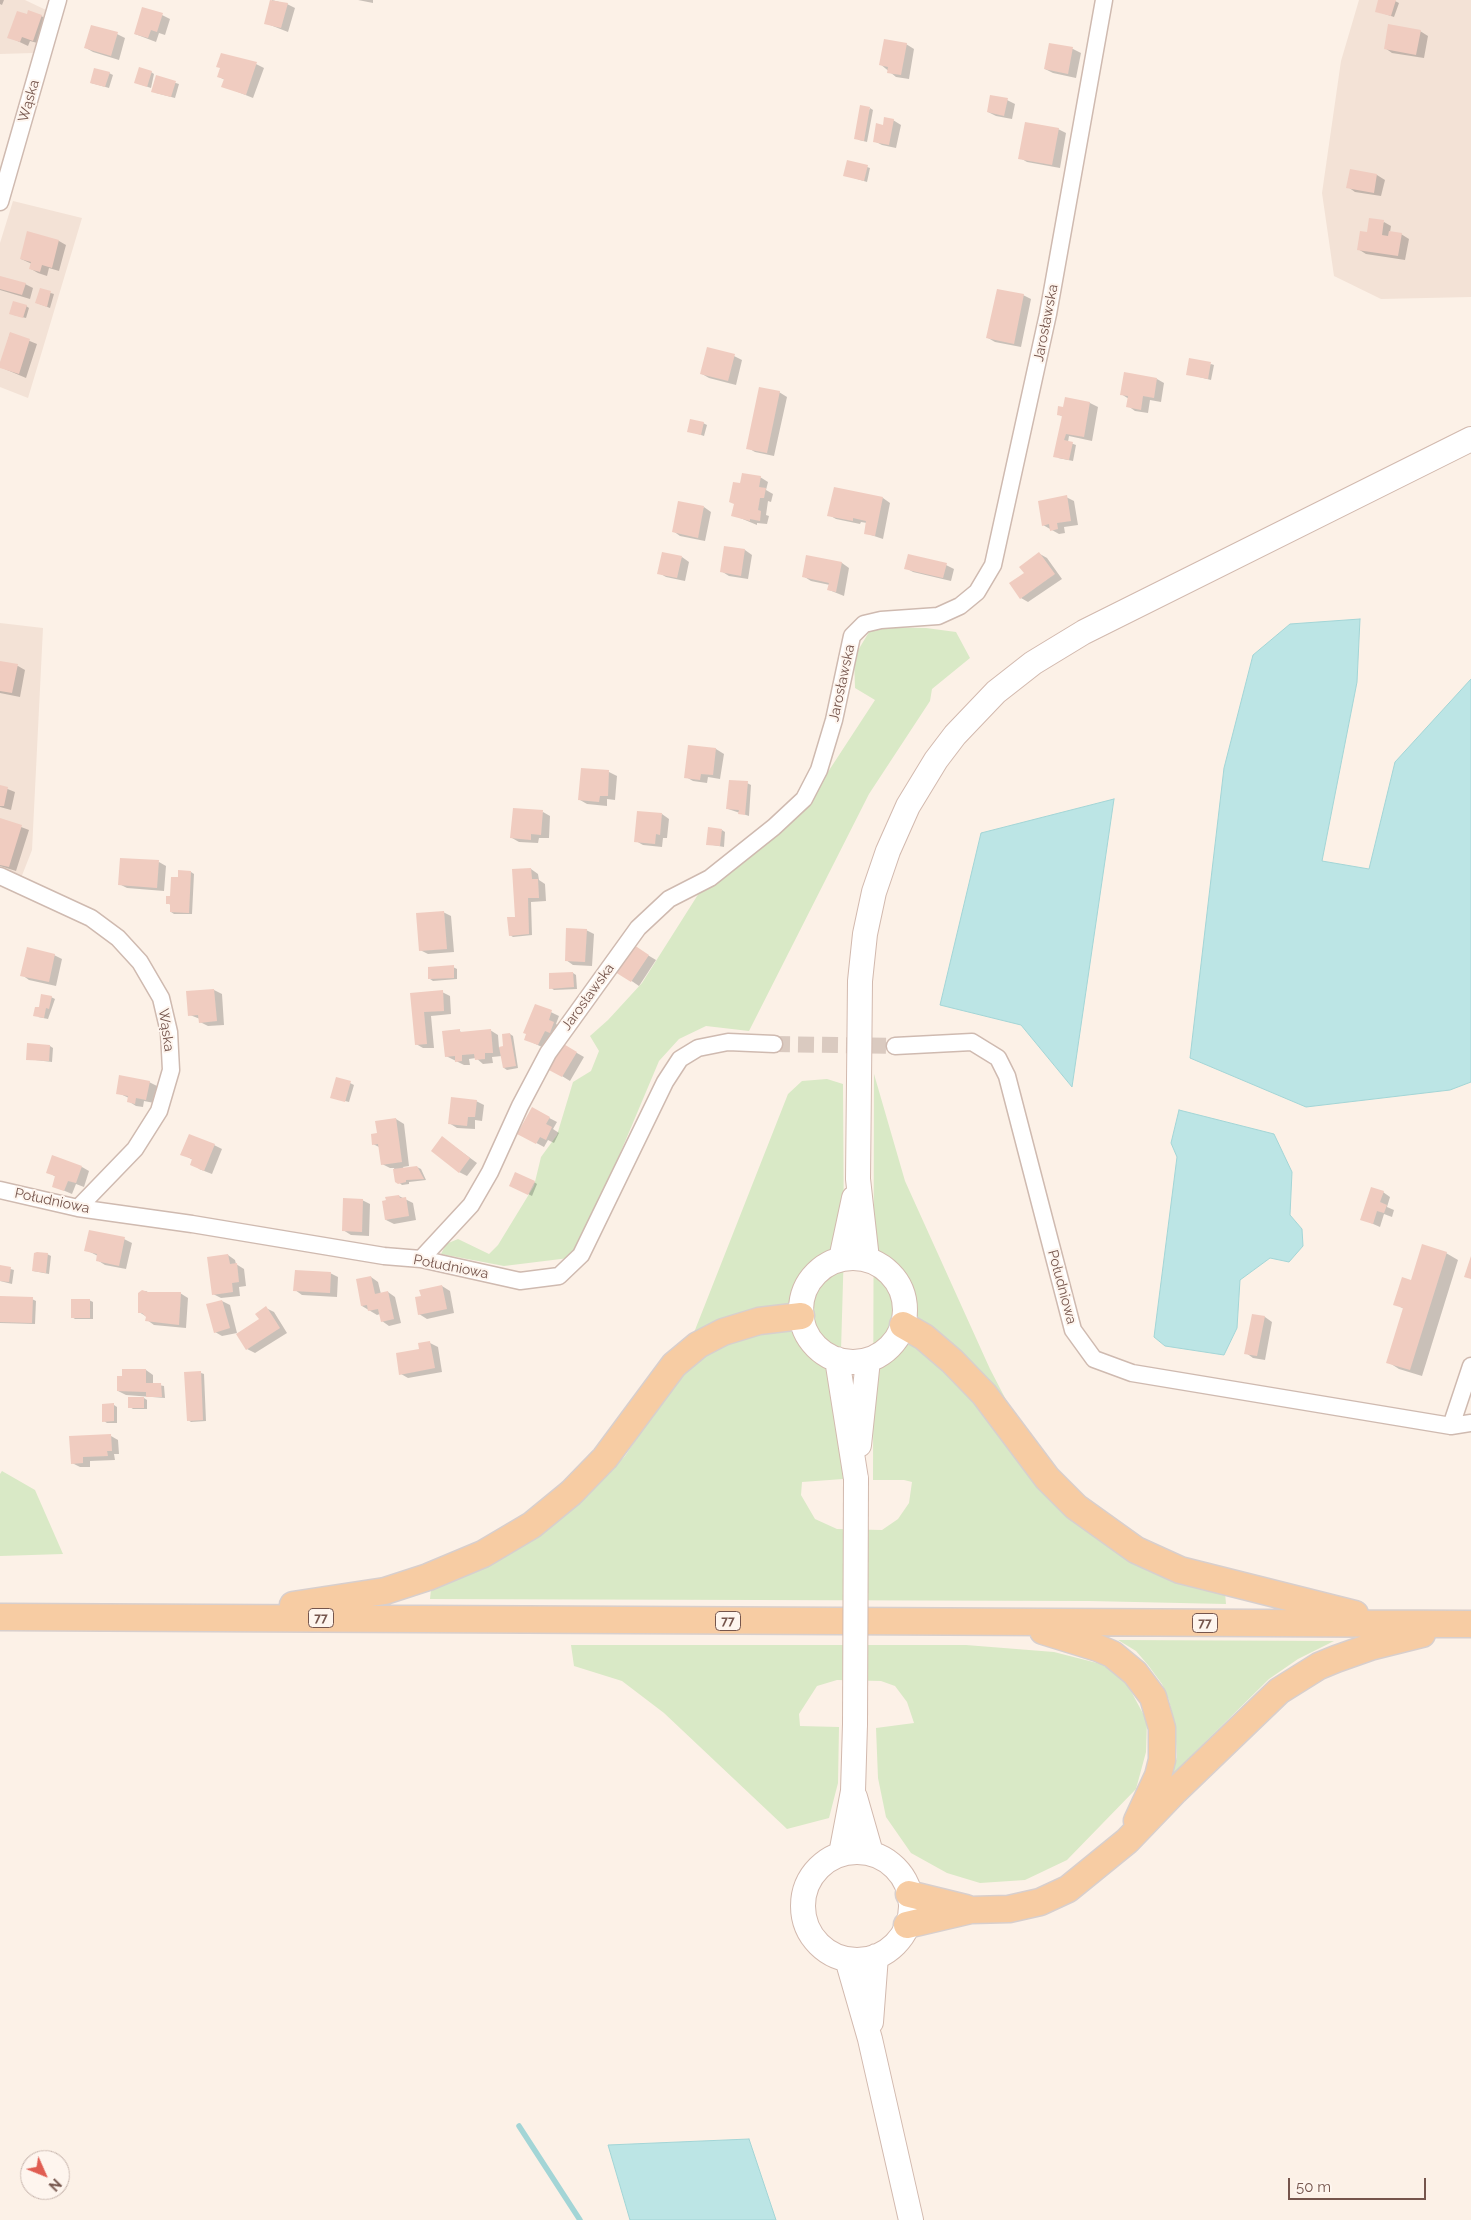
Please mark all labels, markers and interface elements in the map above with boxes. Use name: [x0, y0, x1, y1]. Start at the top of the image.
street label: Wąska: [15, 78, 43, 124]
street label: Jarosławska: [1030, 283, 1062, 363]
street label: Jarosławska: [826, 643, 858, 723]
street label: Jarosławska: [558, 960, 618, 1034]
street label: Wąska: [155, 1007, 177, 1053]
street label: Południowa: [13, 1185, 91, 1217]
street label: Południowa: [1044, 1248, 1080, 1326]
street label: Południowa: [412, 1251, 490, 1283]
road number: 77: [308, 1609, 334, 1628]
road number: 77: [716, 1612, 740, 1630]
road number: 77: [1192, 1614, 1218, 1632]
north arrow: [20, 2150, 70, 2200]
scale bar: [1291, 2168, 1428, 2200]
text: N: [46, 2175, 65, 2194]
text: 50 m: [1296, 2178, 1331, 2196]

